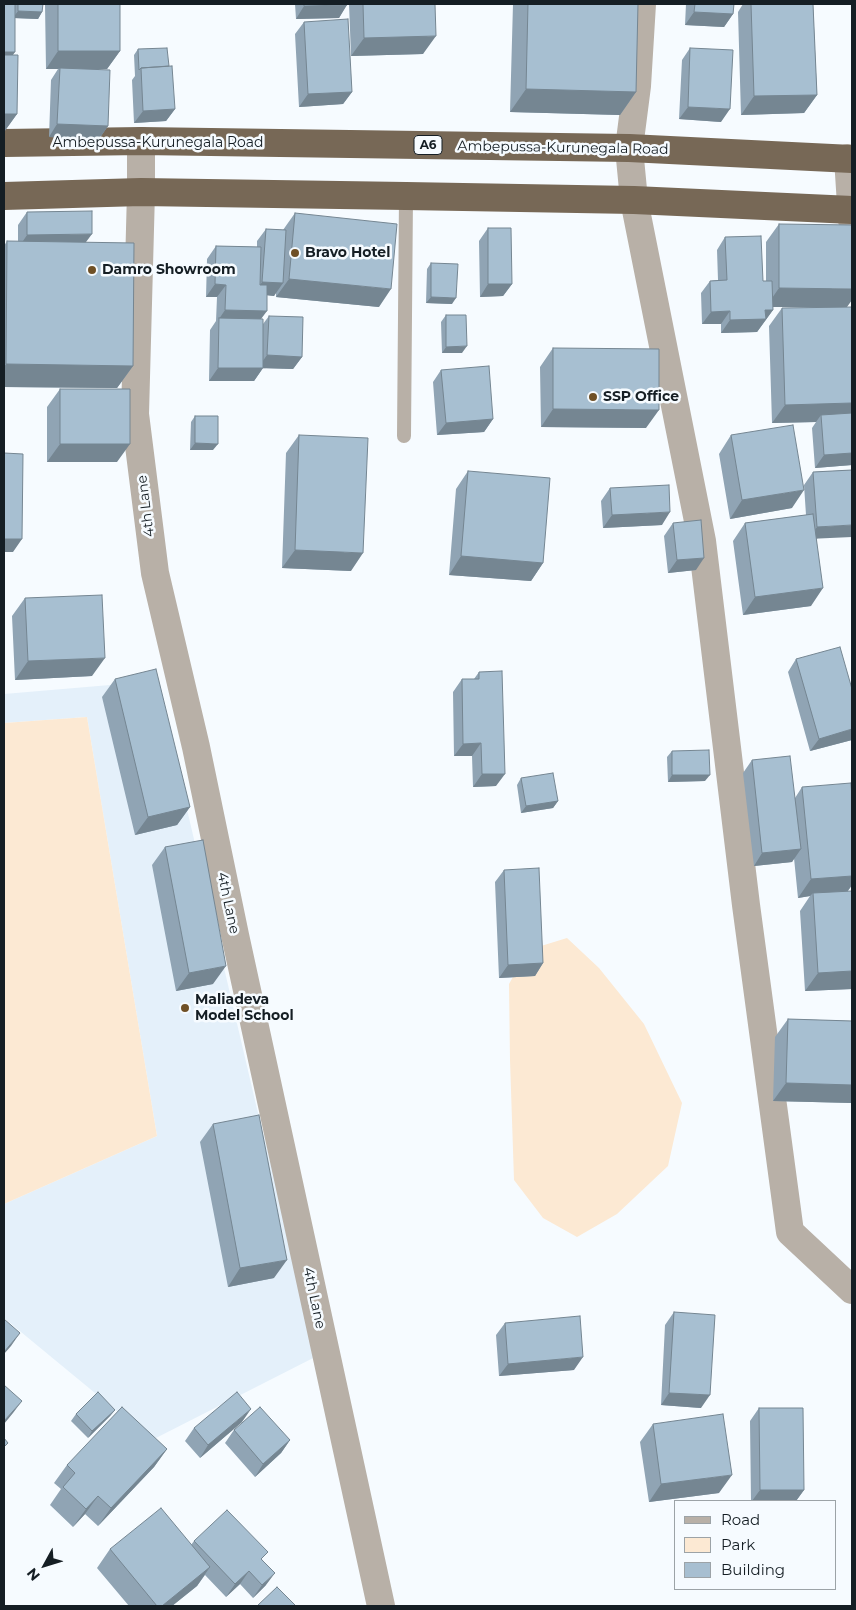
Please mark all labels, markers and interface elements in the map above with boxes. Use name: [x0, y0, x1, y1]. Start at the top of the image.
street label: Ambepussa-Kurunegala Road: [52, 135, 264, 151]
road number: A6: [414, 136, 442, 154]
street label: Ambepussa-Kurunegala Road: [457, 138, 669, 158]
place label: Bravo Hotel: [305, 245, 390, 261]
marker: Bravo Hotel: [289, 247, 301, 259]
place label: Damro Showroom: [102, 262, 236, 278]
marker: Damro Showroom: [86, 264, 98, 276]
place label: SSP Office: [603, 389, 679, 405]
marker: SSP Office: [587, 391, 599, 403]
street label: 4th Lane: [134, 474, 158, 538]
street label: 4th Lane: [213, 871, 243, 935]
place label: Maliadeva Model School: [195, 992, 294, 1024]
marker: Maliadeva Model School: [179, 1002, 191, 1014]
street label: 4th Lane: [299, 1266, 329, 1330]
legend: [674, 1500, 836, 1590]
text: Road: [721, 1510, 760, 1529]
text: Park: [721, 1535, 755, 1554]
north arrow: [20, 1540, 70, 1590]
text: Building: [721, 1560, 785, 1579]
text: N: [23, 1564, 44, 1584]

